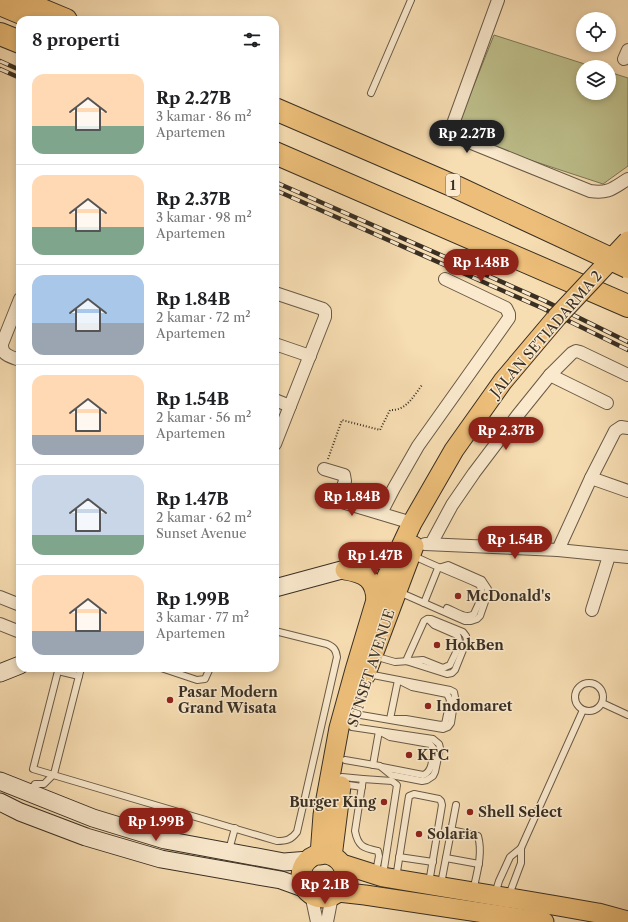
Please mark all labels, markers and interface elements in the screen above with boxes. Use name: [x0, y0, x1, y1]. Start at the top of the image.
map controls: [576, 12, 616, 100]
button: locate: [576, 12, 616, 52]
icon: filters: [241, 29, 263, 51]
text: 8 properti: [32, 30, 120, 50]
button: layers: [576, 60, 616, 100]
text: Rp 2.27B: [156, 88, 231, 108]
icon: home: [64, 90, 112, 138]
text: 3 kamar · 86 m²: [156, 108, 252, 124]
pin: Rp 2.27B: [426, 120, 508, 154]
text: Apartemen: [156, 124, 225, 140]
text: Rp 2.27B: [438, 125, 496, 141]
road number: 1: [446, 174, 460, 196]
text: Rp 2.37B: [156, 189, 231, 209]
icon: home: [64, 191, 112, 239]
text: 3 kamar · 98 m²: [156, 209, 252, 225]
text: Apartemen: [156, 225, 225, 241]
pin: Rp 1.48B: [440, 249, 522, 283]
text: Rp 1.48B: [453, 254, 509, 270]
street label: JALAN SETIADARMA 2: [485, 267, 606, 402]
text: Rp 1.84B: [156, 289, 230, 309]
icon: home: [64, 291, 112, 339]
text: 2 kamar · 72 m²: [156, 309, 251, 325]
text: Apartemen: [156, 325, 225, 341]
text: Rp 1.54B: [156, 389, 229, 409]
icon: home: [64, 391, 112, 439]
text: 2 kamar · 56 m²: [156, 409, 251, 425]
pin: Rp 2.37B: [465, 417, 547, 451]
text: Rp 2.37B: [477, 422, 535, 438]
text: Apartemen: [156, 425, 225, 441]
pin: Rp 1.84B: [311, 483, 393, 517]
text: Rp 1.84B: [324, 488, 380, 504]
text: Rp 1.47B: [156, 489, 229, 509]
icon: home: [64, 491, 112, 539]
text: 2 kamar · 62 m²: [156, 509, 252, 525]
text: Sunset Avenue: [156, 525, 247, 541]
pin: Rp 1.54B: [474, 526, 556, 560]
text: Rp 1.54B: [487, 531, 543, 547]
pin: Rp 1.47B: [334, 542, 416, 576]
text: Rp 1.47B: [347, 547, 403, 563]
place label: McDonald's: [466, 587, 551, 605]
text: Rp 1.99B: [156, 589, 230, 609]
icon: home: [64, 591, 112, 639]
marker: McDonald's: [453, 591, 463, 601]
street label: SUNSET AVENUE: [343, 607, 399, 729]
text: 3 kamar · 77 m²: [156, 609, 249, 625]
text: Apartemen: [156, 625, 225, 641]
place label: HokBen: [445, 636, 504, 654]
marker: HokBen: [432, 640, 442, 650]
place label: Pasar Modern Grand Wisata: [178, 683, 278, 717]
marker: Pasar Modern Grand Wisata: [165, 695, 175, 705]
place label: Indomaret: [436, 697, 513, 715]
marker: Indomaret: [423, 701, 433, 711]
place label: KFC: [417, 746, 449, 764]
marker: KFC: [404, 750, 414, 760]
place label: Burger King: [289, 793, 377, 811]
marker: Burger King: [379, 797, 389, 807]
place label: Shell Select: [478, 803, 563, 821]
marker: Shell Select: [465, 807, 475, 817]
pin: Rp 1.99B: [115, 808, 197, 842]
text: Rp 1.99B: [128, 813, 184, 829]
place label: Solaria: [427, 825, 479, 843]
marker: Solaria: [414, 829, 424, 839]
pin: Rp 2.1B: [288, 871, 362, 905]
text: Rp 2.1B: [301, 876, 349, 892]

